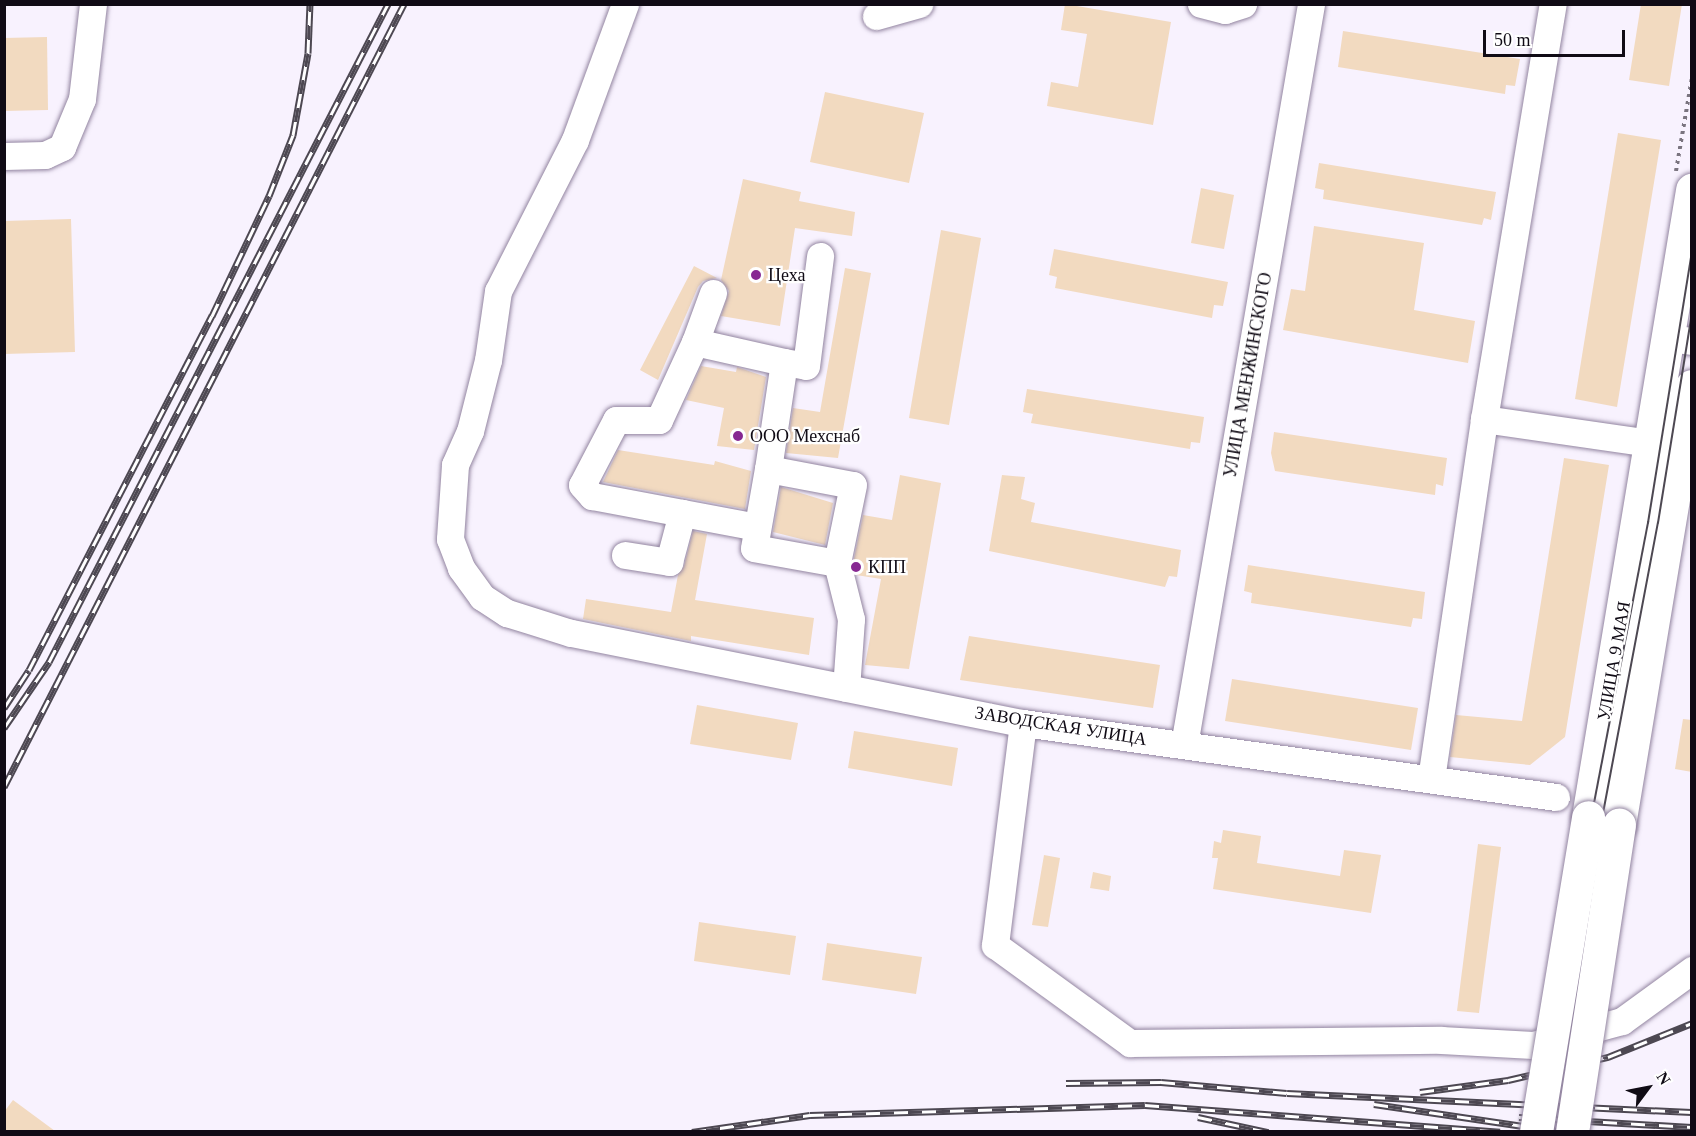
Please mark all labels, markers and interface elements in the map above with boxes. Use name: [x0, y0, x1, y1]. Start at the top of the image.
scale bar: [1486, 18, 1628, 56]
text: 50 m: [1494, 30, 1531, 50]
place label: Цеха: [768, 264, 806, 286]
marker: Цеха: [749, 268, 763, 282]
street label: УЛИЦА МЕНЖИНСКОГО: [1219, 271, 1277, 479]
place label: ООО Мехснаб: [750, 425, 860, 447]
marker: ООО Мехснаб: [731, 429, 745, 443]
place label: КПП: [868, 556, 906, 578]
marker: КПП: [849, 560, 863, 574]
street label: УЛИЦА 9 МАЯ: [1593, 600, 1635, 722]
street label: ЗАВОДСКАЯ УЛИЦА: [973, 702, 1149, 750]
north arrow: [1618, 1058, 1678, 1118]
text: N: [1653, 1069, 1674, 1088]

